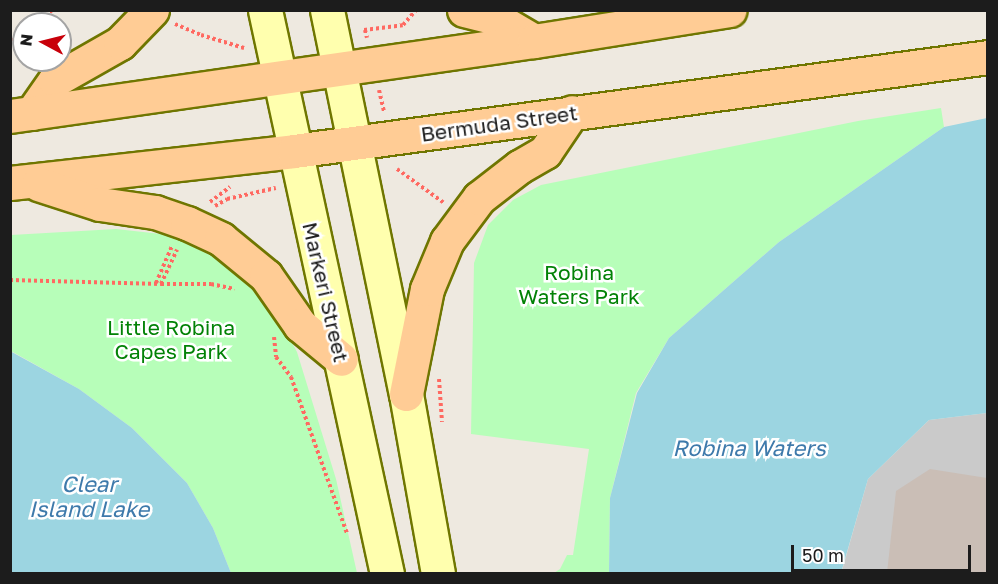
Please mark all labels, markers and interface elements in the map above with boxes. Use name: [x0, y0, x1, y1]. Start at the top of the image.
north arrow: [12, 12, 72, 72]
text: N: [15, 33, 37, 47]
street label: Bermuda Street: [419, 100, 579, 146]
street label: Markeri Street: [298, 220, 354, 364]
park label: Robina Waters Park: [518, 259, 640, 309]
park label: Little Robina Capes Park: [107, 314, 235, 364]
water label: Robina Waters: [672, 435, 826, 461]
water label: Clear Island Lake: [29, 470, 149, 522]
scale bar: [794, 533, 974, 571]
text: 50 m: [802, 544, 844, 566]

